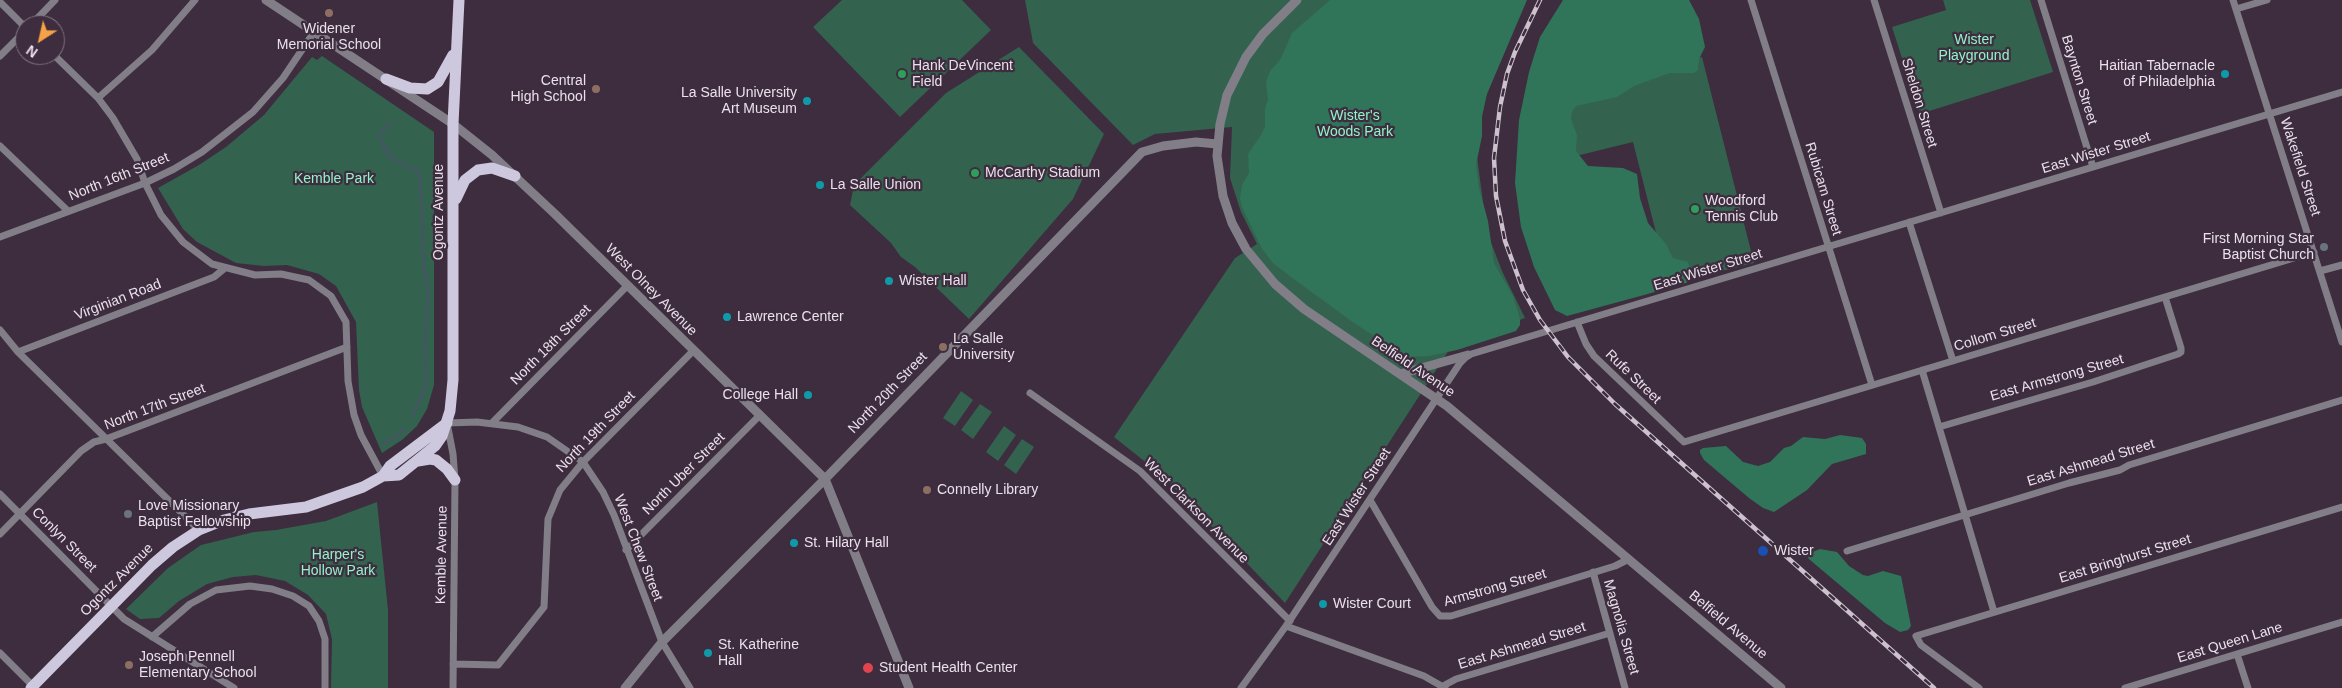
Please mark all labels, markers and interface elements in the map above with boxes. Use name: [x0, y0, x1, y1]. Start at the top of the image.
marker: Widener Memorial School: [323, 7, 335, 19]
north arrow: [15, 15, 65, 65]
place label: Widener Memorial School: [277, 21, 381, 54]
park label: Wister Playground: [1939, 32, 2009, 64]
street label: Baynton Street: [2057, 33, 2101, 127]
text: N: [23, 42, 41, 61]
street label: Sheldon Street: [1897, 56, 1941, 150]
place label: Hank DeVincent Field: [912, 58, 1013, 90]
place label: Haitian Tabernacle of Philadelphia: [2099, 58, 2215, 90]
marker: Hank DeVincent Field: [896, 68, 908, 80]
marker: Haitian Tabernacle of Philadelphia: [2219, 68, 2231, 80]
place label: Central High School: [511, 73, 586, 105]
marker: Central High School: [590, 83, 602, 95]
place label: La Salle University Art Museum: [681, 85, 797, 118]
marker: La Salle University Art Museum: [801, 95, 813, 107]
park label: Wister's Woods Park: [1317, 108, 1393, 140]
street label: Wakefield Street: [2276, 116, 2324, 218]
street label: East Wister Street: [2040, 128, 2152, 178]
street label: Rubicam Street: [1801, 140, 1845, 238]
street label: North 16th Street: [66, 149, 172, 205]
street label: Ogontz Avenue: [431, 164, 447, 260]
place label: McCarthy Stadium: [985, 165, 1100, 181]
marker: McCarthy Stadium: [969, 167, 981, 179]
park label: Kemble Park: [294, 171, 374, 187]
place label: La Salle Union: [830, 177, 921, 193]
marker: La Salle Union: [814, 179, 826, 191]
place label: Woodford Tennis Club: [1705, 193, 1778, 226]
marker: Woodford Tennis Club: [1689, 203, 1701, 215]
place label: First Morning Star Baptist Church: [2203, 231, 2314, 264]
street label: West Olney Avenue: [601, 240, 701, 340]
marker: First Morning Star Baptist Church: [2318, 241, 2330, 253]
street label: East Wister Street: [1652, 245, 1764, 295]
place label: Wister Hall: [899, 273, 967, 289]
marker: Wister Hall: [883, 275, 895, 287]
street label: Virginian Road: [72, 276, 164, 324]
street label: North 18th Street: [507, 301, 595, 389]
place label: Lawrence Center: [737, 309, 844, 325]
marker: Lawrence Center: [721, 311, 733, 323]
street label: Collom Street: [1952, 315, 2038, 355]
place label: La Salle University: [953, 331, 1014, 364]
street label: Belfield Avenue: [1368, 333, 1458, 401]
marker: La Salle University: [937, 341, 949, 353]
street label: Rufe Street: [1602, 346, 1664, 408]
street label: North 20th Street: [845, 349, 931, 437]
street label: East Armstrong Street: [1988, 351, 2126, 405]
street label: North 17th Street: [102, 380, 208, 434]
place label: College Hall: [723, 387, 798, 403]
street label: North 19th Street: [553, 388, 639, 476]
marker: College Hall: [802, 389, 814, 401]
street label: North Uber Street: [639, 429, 729, 519]
street label: East Ashmead Street: [2025, 436, 2157, 490]
street label: East Wister Street: [1319, 445, 1395, 549]
street label: West Clarkson Avenue: [1140, 455, 1252, 567]
place label: Connelly Library: [937, 482, 1038, 498]
marker: Connelly Library: [921, 484, 933, 496]
street label: West Chew Street: [610, 492, 666, 604]
place label: Love Missionary Baptist Fellowship: [138, 498, 251, 530]
street label: Conlyn Street: [28, 504, 100, 576]
street label: Kemble Avenue: [433, 506, 451, 604]
marker: Love Missionary Baptist Fellowship: [122, 508, 134, 520]
street label: East Bringhurst Street: [2057, 531, 2193, 587]
place label: St. Hilary Hall: [804, 535, 889, 551]
marker: St. Hilary Hall: [788, 537, 800, 549]
street label: Ogontz Avenue: [77, 540, 157, 620]
place label: Wister: [1774, 543, 1814, 559]
marker: Wister: [1756, 544, 1770, 558]
park label: Harper's Hollow Park: [301, 547, 375, 580]
street label: Armstrong Street: [1442, 565, 1548, 611]
street label: Magnolia Street: [1599, 578, 1643, 676]
street label: Belfield Avenue: [1685, 587, 1771, 663]
place label: Wister Court: [1333, 596, 1411, 612]
marker: Wister Court: [1317, 598, 1329, 610]
street label: East Ashmead Street: [1456, 619, 1588, 673]
street label: East Queen Lane: [2175, 619, 2285, 667]
place label: St. Katherine Hall: [718, 637, 799, 670]
marker: St. Katherine Hall: [702, 647, 714, 659]
place label: Joseph Pennell Elementary School: [139, 649, 257, 682]
marker: Joseph Pennell Elementary School: [123, 659, 135, 671]
place label: Student Health Center: [879, 660, 1018, 676]
marker: Student Health Center: [861, 661, 875, 675]

